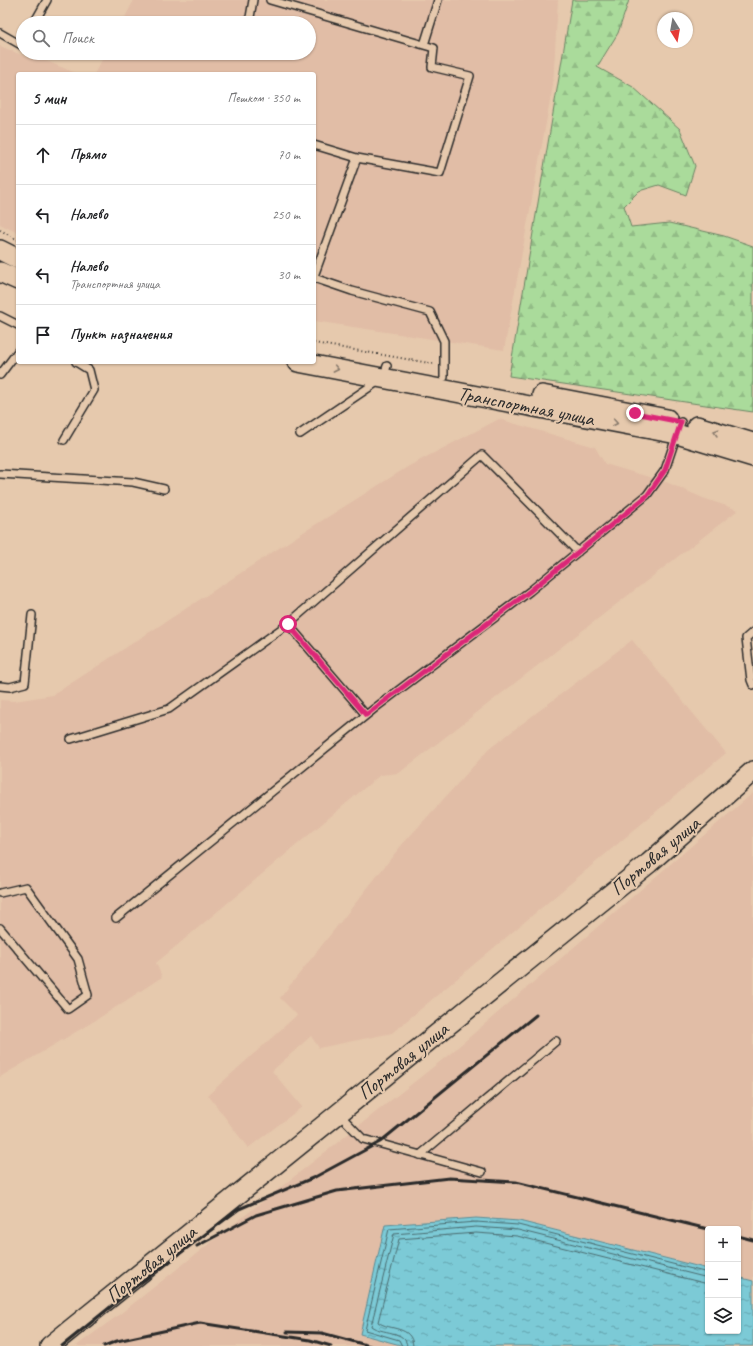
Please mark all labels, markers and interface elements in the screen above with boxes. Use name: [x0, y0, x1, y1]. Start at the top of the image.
north arrow: [657, 12, 693, 48]
search box: [16, 16, 316, 60]
icon: search: [30, 27, 52, 49]
text: Поиск: [62, 29, 94, 48]
text: 5 мин: [32, 88, 66, 109]
text: Пешком · 350 m: [227, 90, 300, 106]
icon: ahead: [32, 144, 54, 166]
text: Прямо: [70, 145, 106, 164]
text: 70 m: [278, 147, 300, 163]
icon: left: [32, 204, 54, 226]
text: Налево: [70, 205, 108, 224]
text: 250 m: [272, 207, 300, 223]
text: Налево: [70, 257, 108, 276]
icon: left: [32, 264, 54, 286]
text: 30 m: [278, 267, 300, 283]
text: Транспортная улица: [70, 276, 160, 292]
icon: arrive: [32, 324, 54, 346]
text: Пункт назначения: [70, 325, 172, 344]
one-way arrow: [333, 365, 339, 373]
street label: Транспортная улица: [456, 381, 597, 432]
route end: [626, 404, 644, 422]
one-way arrow: [612, 418, 618, 427]
one-way arrow: [712, 428, 719, 436]
route start: [279, 615, 297, 633]
street label: Портовая улица: [605, 810, 706, 901]
street label: Портовая улица: [352, 1016, 455, 1105]
street label: Портовая улица: [100, 1219, 203, 1308]
map controls: [705, 1226, 741, 1334]
button: +: [705, 1226, 741, 1262]
button: −: [705, 1262, 741, 1298]
button: layers: [705, 1298, 741, 1334]

